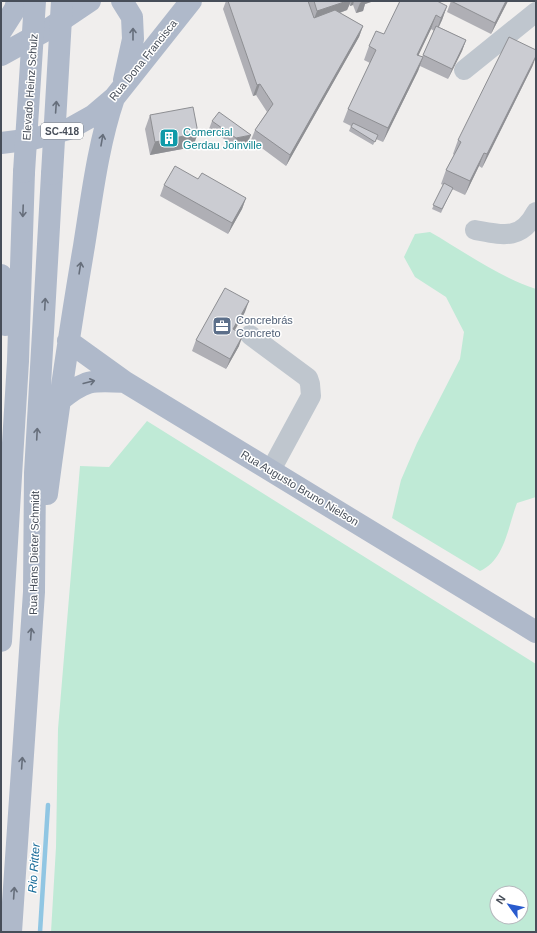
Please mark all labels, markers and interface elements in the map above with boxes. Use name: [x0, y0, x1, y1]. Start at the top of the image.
street label: Rua Dona Francisca: [107, 17, 180, 103]
one-way arrow: [129, 28, 136, 41]
street label: Elevado Heinz Schulz: [20, 33, 40, 141]
one-way arrow: [52, 101, 59, 114]
road number: SC-418: [41, 123, 83, 139]
place label: Comercial Gerdau Joinville: [183, 126, 262, 151]
building icon: Comercial Gerdau Joinville: [158, 127, 180, 149]
one-way arrow: [98, 134, 106, 147]
one-way arrow: [19, 204, 27, 217]
one-way arrow: [76, 262, 84, 275]
one-way arrow: [41, 298, 48, 311]
place label: Concrebrás Concreto: [236, 314, 293, 339]
office icon: Concrebrás Concreto: [211, 315, 233, 337]
one-way arrow: [83, 378, 96, 385]
one-way arrow: [34, 428, 41, 441]
street label: Rua Augusto Bruno Nielson: [239, 448, 361, 528]
street label: Rua Hans Dieter Schmidt: [27, 491, 41, 615]
one-way arrow: [28, 628, 35, 641]
one-way arrow: [19, 757, 26, 770]
water label: Rio Ritter: [25, 842, 43, 893]
north arrow: [489, 885, 529, 925]
one-way arrow: [10, 887, 17, 900]
text: N: [493, 893, 508, 906]

